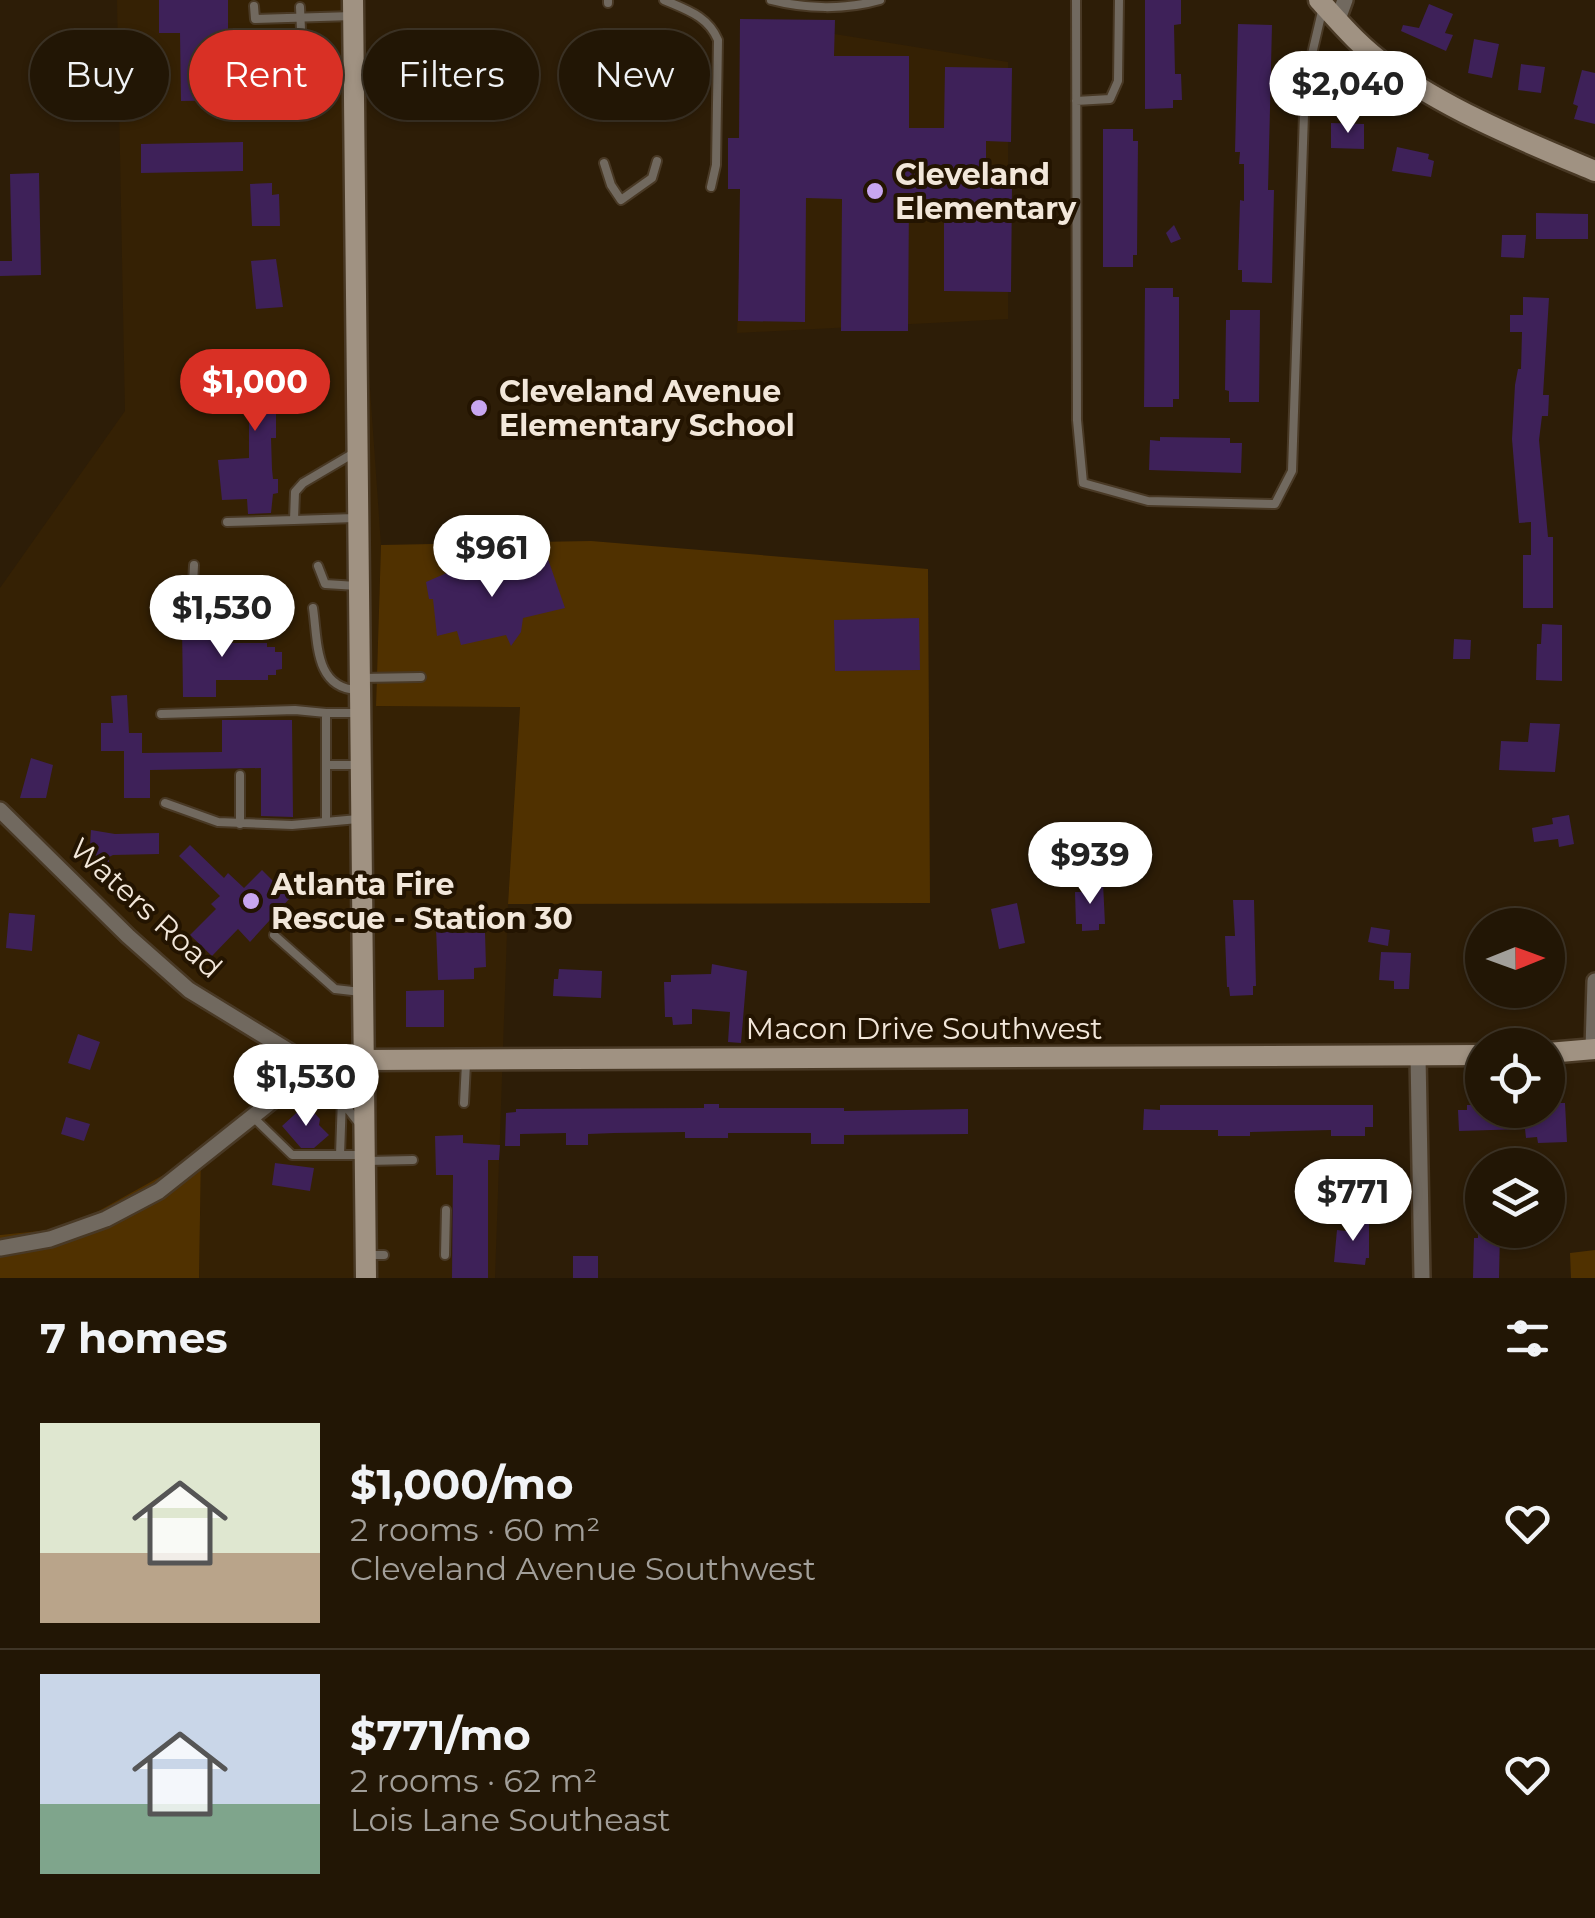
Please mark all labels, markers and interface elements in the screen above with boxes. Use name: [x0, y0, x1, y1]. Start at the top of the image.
chip: Buy: [30, 30, 169, 120]
chip: Rent: [189, 30, 343, 120]
chip: Filters: [363, 30, 539, 120]
chip: New: [559, 30, 710, 120]
pin: $2,040: [1267, 51, 1429, 136]
text: $2,040: [1291, 64, 1405, 103]
place label: Cleveland Elementary: [895, 156, 1077, 227]
marker: Cleveland Elementary: [864, 180, 886, 202]
pin: $1,000: [174, 349, 336, 434]
text: $1,000: [202, 362, 308, 401]
place label: Cleveland Avenue Elementary School: [499, 373, 795, 444]
marker: Cleveland Avenue Elementary School: [468, 397, 490, 419]
pin: $961: [433, 515, 551, 600]
text: $961: [455, 528, 529, 567]
pin: $1,530: [141, 575, 303, 660]
text: $1,530: [172, 588, 272, 627]
pin: $939: [1031, 822, 1149, 907]
street label: Waters Road: [62, 830, 230, 986]
text: $939: [1050, 835, 1130, 874]
place label: Atlanta Fire Rescue - Station 30: [270, 866, 573, 937]
marker: Atlanta Fire Rescue - Station 30: [240, 890, 262, 912]
north arrow: [1465, 908, 1565, 1008]
map controls: [1465, 908, 1565, 1248]
street label: Macon Drive Southwest: [746, 1010, 1102, 1047]
button: locate: [1465, 1028, 1565, 1128]
pin: $1,530: [225, 1044, 387, 1129]
text: $1,530: [256, 1057, 356, 1096]
button: layers: [1465, 1148, 1565, 1248]
pin: $771: [1294, 1159, 1412, 1244]
text: $771: [1317, 1172, 1389, 1211]
icon: filters: [1500, 1311, 1555, 1366]
text: 7 homes: [40, 1312, 228, 1364]
text: $1,000/mo: [350, 1458, 574, 1510]
icon: home: [120, 1463, 240, 1583]
icon: heart: [1500, 1496, 1555, 1551]
text: 2 rooms · 60 m²: [350, 1510, 600, 1549]
text: Cleveland Avenue Southwest: [350, 1549, 816, 1588]
text: $771/mo: [350, 1709, 531, 1761]
icon: home: [120, 1714, 240, 1834]
icon: heart: [1500, 1747, 1555, 1802]
text: 2 rooms · 62 m²: [350, 1761, 597, 1800]
text: Lois Lane Southeast: [350, 1800, 671, 1839]

